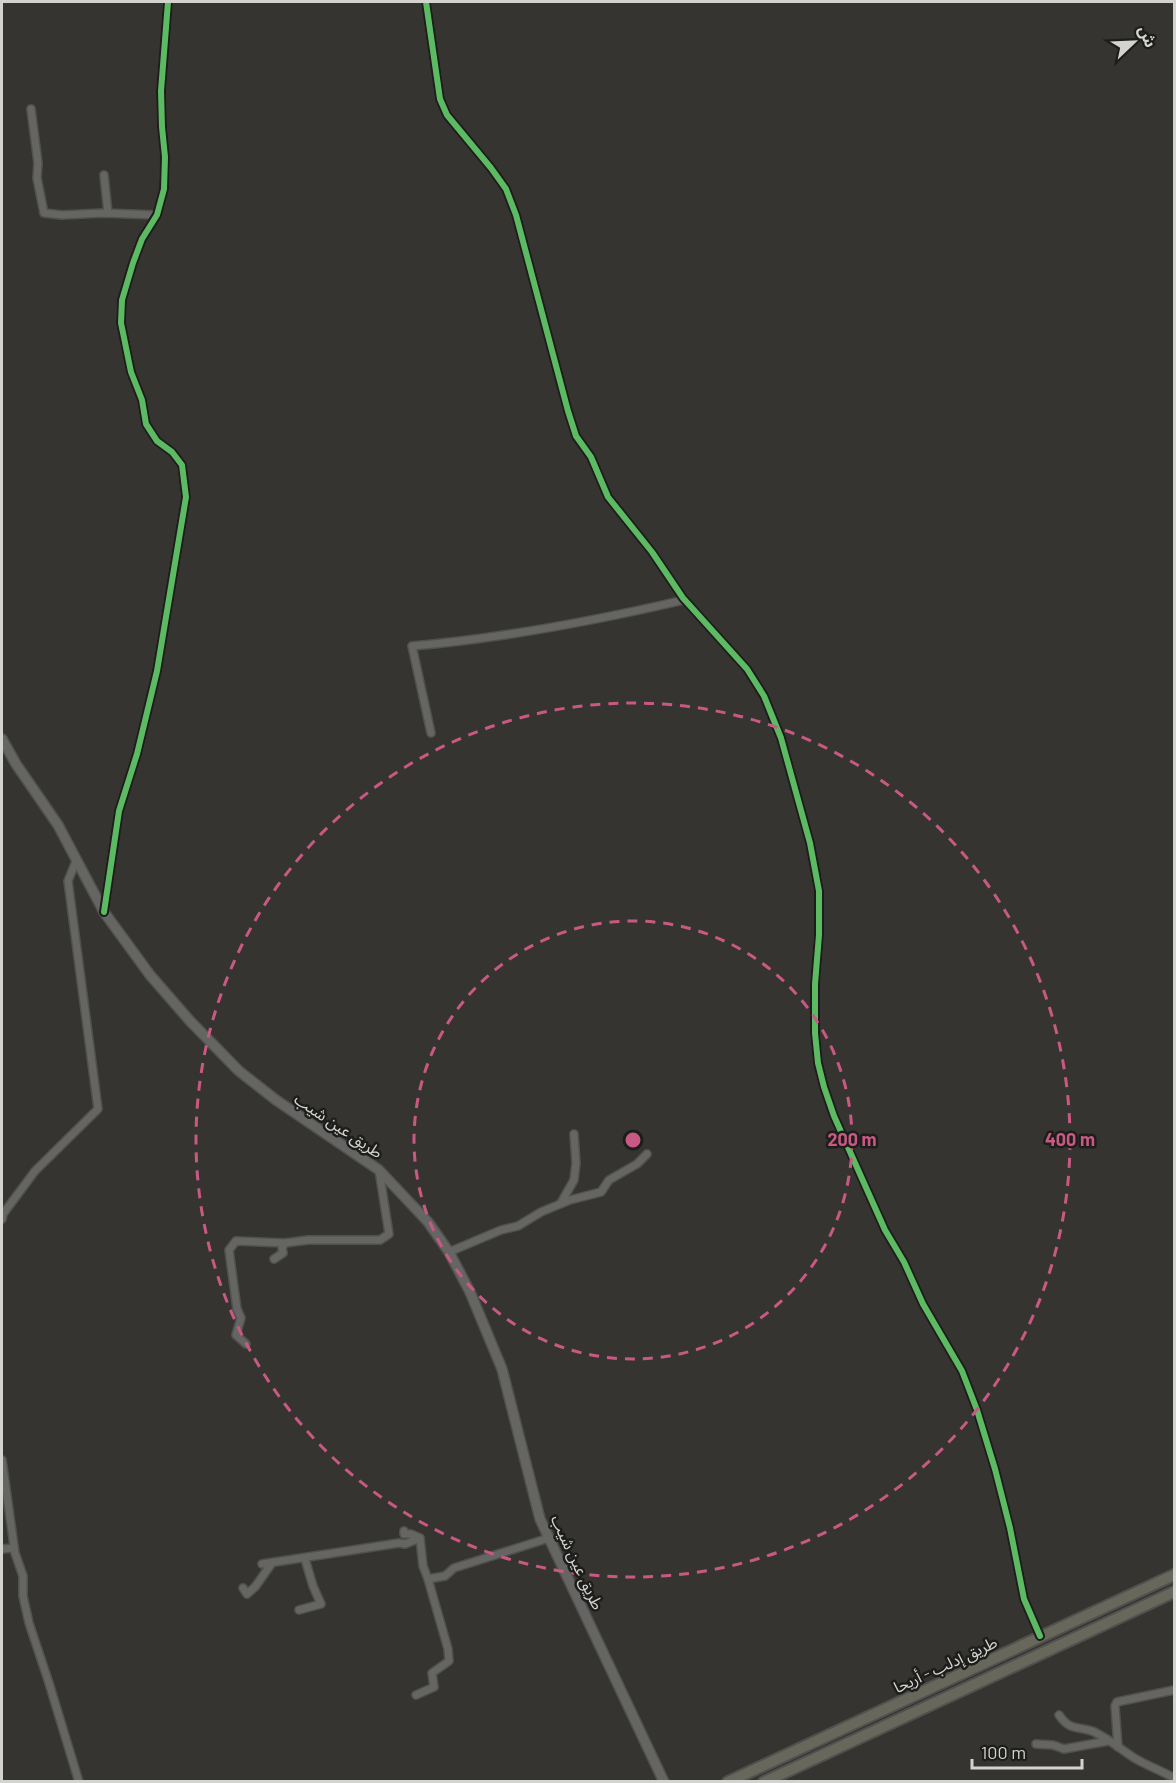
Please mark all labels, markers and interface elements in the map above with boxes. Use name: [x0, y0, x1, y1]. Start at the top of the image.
north arrow: [1104, 12, 1164, 72]
text: ش: [1134, 22, 1161, 50]
street label: طريق عين شيب: [290, 1088, 387, 1163]
text: 200 m: [827, 1128, 877, 1150]
text: 400 m: [1045, 1128, 1095, 1150]
centre of rings: [623, 1130, 643, 1150]
street label: طريق عين شيب: [546, 1512, 608, 1613]
street label: طريق إدلب - أريحا: [890, 1632, 1001, 1698]
scale bar: [972, 1732, 1082, 1770]
text: 100 m: [981, 1741, 1026, 1763]

